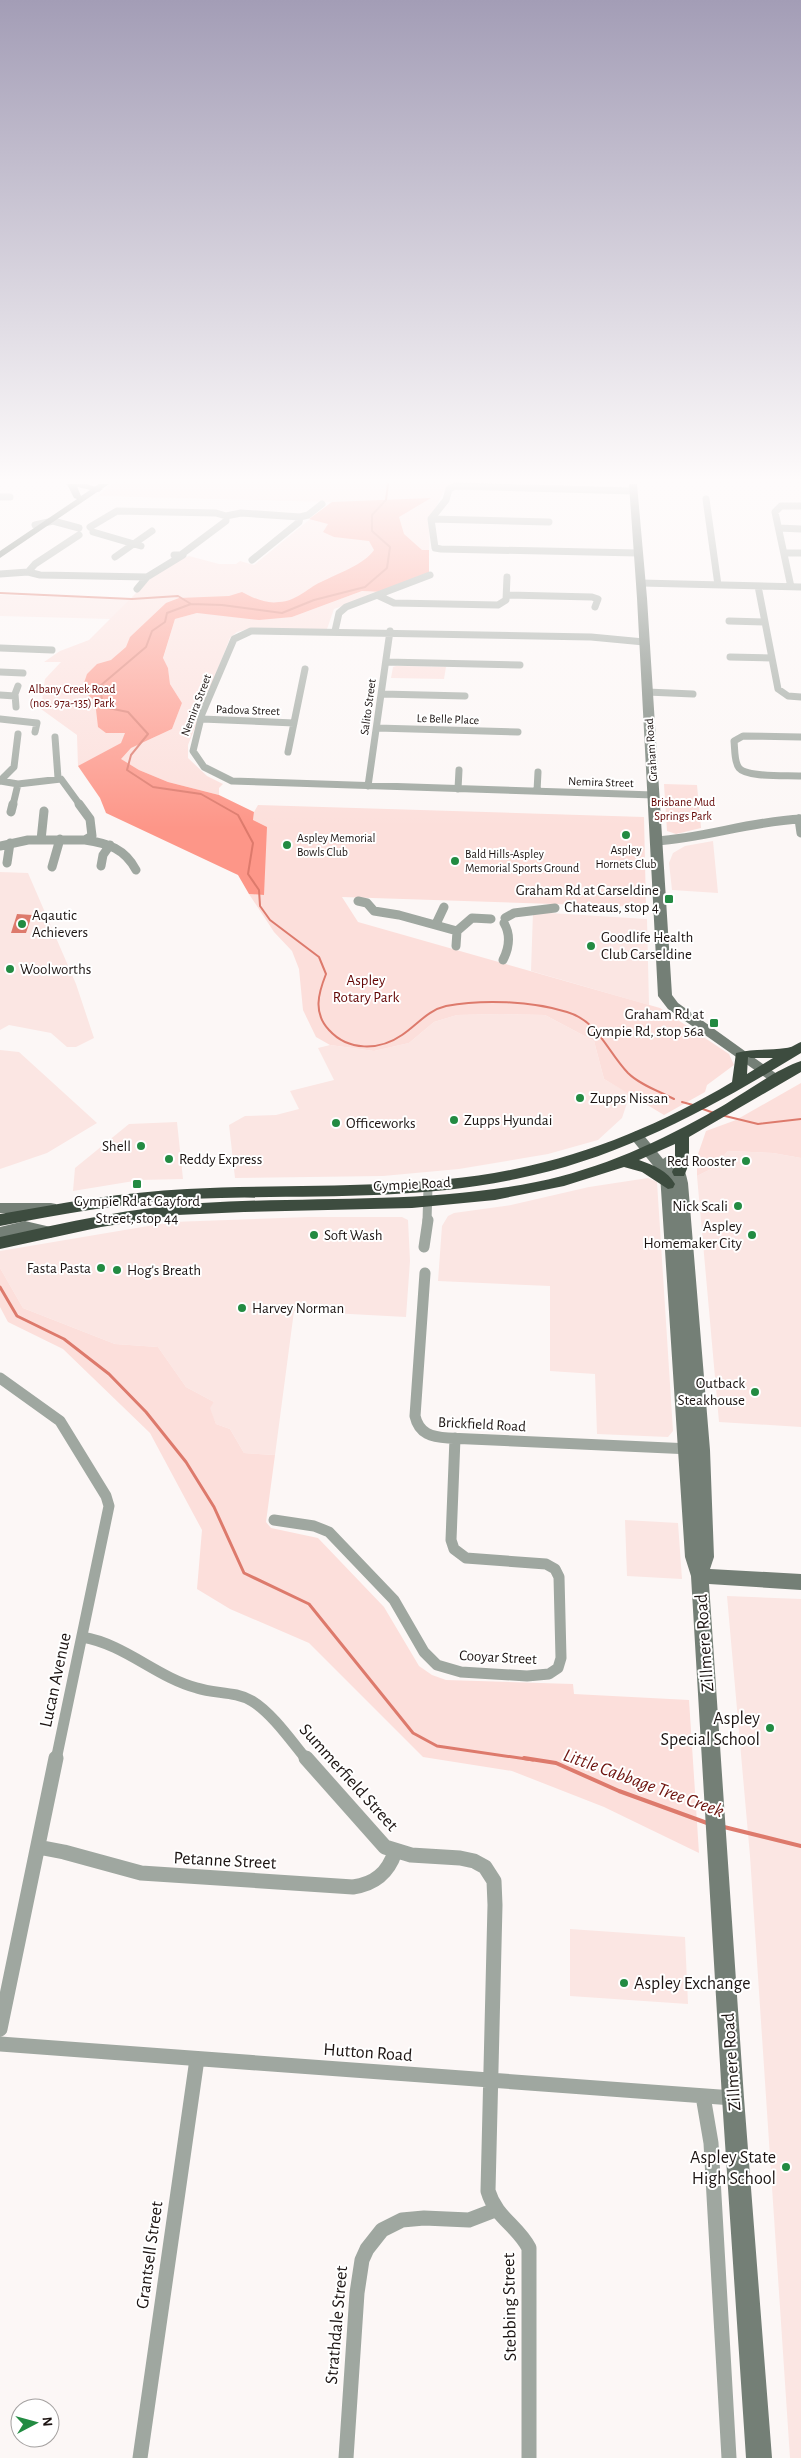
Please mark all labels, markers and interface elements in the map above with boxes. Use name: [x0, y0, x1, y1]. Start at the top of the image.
street label: Nemira Street: [179, 672, 213, 738]
street label: Salito Street: [358, 678, 378, 736]
park label: Albany Creek Road (nos. 97a-135) Park: [29, 683, 115, 709]
street label: Padova Street: [216, 703, 280, 717]
street label: Le Belle Place: [417, 712, 479, 726]
street label: Graham Road: [643, 718, 659, 782]
street label: Nemira Street: [568, 775, 634, 789]
park label: Brisbane Mud Springs Park: [651, 796, 715, 822]
marker: Aspley Hornets Club: [620, 829, 632, 841]
place label: Aspley Memorial Bowls Club: [297, 832, 376, 858]
marker: Aspley Memorial Bowls Club: [281, 839, 293, 851]
place label: Aspley Hornets Club: [595, 844, 657, 870]
place label: Bald Hills-Aspley Memorial Sports Ground: [465, 848, 579, 874]
marker: Bald Hills-Aspley Memorial Sports Ground: [449, 855, 461, 867]
place label: Graham Rd at Carseldine Chateaus, stop 4: [516, 883, 659, 915]
marker: Graham Rd at Carseldine Chateaus, stop 4: [663, 893, 675, 905]
place label: Aqautic Achievers: [32, 908, 88, 940]
marker: Aqautic Achievers: [16, 918, 28, 930]
place label: Goodlife Health Club Carseldine: [601, 930, 693, 962]
marker: Goodlife Health Club Carseldine: [585, 940, 597, 952]
place label: Woolworths: [20, 962, 91, 977]
marker: Woolworths: [4, 963, 16, 975]
park label: Aspley Rotary Park: [333, 973, 399, 1005]
place label: Graham Rd at Gympie Rd, stop 56a: [587, 1007, 704, 1039]
marker: Graham Rd at Gympie Rd, stop 56a: [708, 1017, 720, 1029]
place label: Zupps Nissan: [590, 1091, 668, 1106]
marker: Zupps Nissan: [574, 1092, 586, 1104]
place label: Zupps Hyundai: [464, 1113, 552, 1128]
marker: Zupps Hyundai: [448, 1114, 460, 1126]
place label: Officeworks: [346, 1116, 415, 1131]
marker: Officeworks: [330, 1117, 342, 1129]
place label: Shell: [102, 1139, 131, 1154]
marker: Shell: [135, 1140, 147, 1152]
place label: Reddy Express: [179, 1152, 262, 1167]
marker: Reddy Express: [163, 1153, 175, 1165]
place label: Red Rooster: [667, 1154, 736, 1169]
marker: Red Rooster: [740, 1155, 752, 1167]
street label: Gympie Road: [373, 1175, 451, 1194]
marker: Gympie Rd at Gayford Street, stop 44: [131, 1178, 143, 1190]
place label: Gympie Rd at Gayford Street, stop 44: [74, 1194, 200, 1226]
place label: Nick Scali: [672, 1199, 728, 1214]
marker: Nick Scali: [732, 1200, 744, 1212]
place label: Aspley Homemaker City: [644, 1219, 743, 1251]
place label: Soft Wash: [324, 1228, 383, 1243]
marker: Soft Wash: [308, 1229, 320, 1241]
marker: Aspley Homemaker City: [746, 1229, 758, 1241]
place label: Fasta Pasta: [27, 1261, 91, 1276]
marker: Fasta Pasta: [95, 1262, 107, 1274]
place label: Hog's Breath: [127, 1263, 201, 1278]
marker: Hog's Breath: [111, 1264, 123, 1276]
place label: Harvey Norman: [252, 1301, 344, 1316]
marker: Harvey Norman: [236, 1302, 248, 1314]
place label: Outback Steakhouse: [677, 1376, 745, 1408]
marker: Outback Steakhouse: [749, 1386, 761, 1398]
street label: Brickfield Road: [438, 1415, 527, 1434]
street label: Zillmere Road: [693, 1593, 717, 1693]
street label: Lucan Avenue: [37, 1631, 75, 1729]
street label: Cooyar Street: [459, 1648, 537, 1667]
place label: Aspley Special School: [660, 1710, 760, 1749]
street label: Summerfield Street: [296, 1721, 401, 1835]
marker: Aspley Special School: [764, 1722, 776, 1734]
water label: Little Cabbage Tree Creek: [561, 1746, 726, 1821]
street label: Petanne Street: [173, 1849, 277, 1873]
place label: Aspley Exchange: [634, 1975, 751, 1993]
marker: Aspley Exchange: [618, 1977, 630, 1989]
street label: Zillmere Road: [720, 2012, 744, 2112]
street label: Hutton Road: [323, 2041, 413, 2065]
place label: Aspley State High School: [690, 2149, 776, 2188]
marker: Aspley State High School: [780, 2161, 792, 2173]
street label: Grantsell Street: [134, 2200, 166, 2310]
street label: Stebbing Street: [500, 2252, 520, 2361]
street label: Strathdale Street: [323, 2265, 351, 2385]
north arrow: [10, 2398, 60, 2448]
text: N: [39, 2416, 54, 2427]

